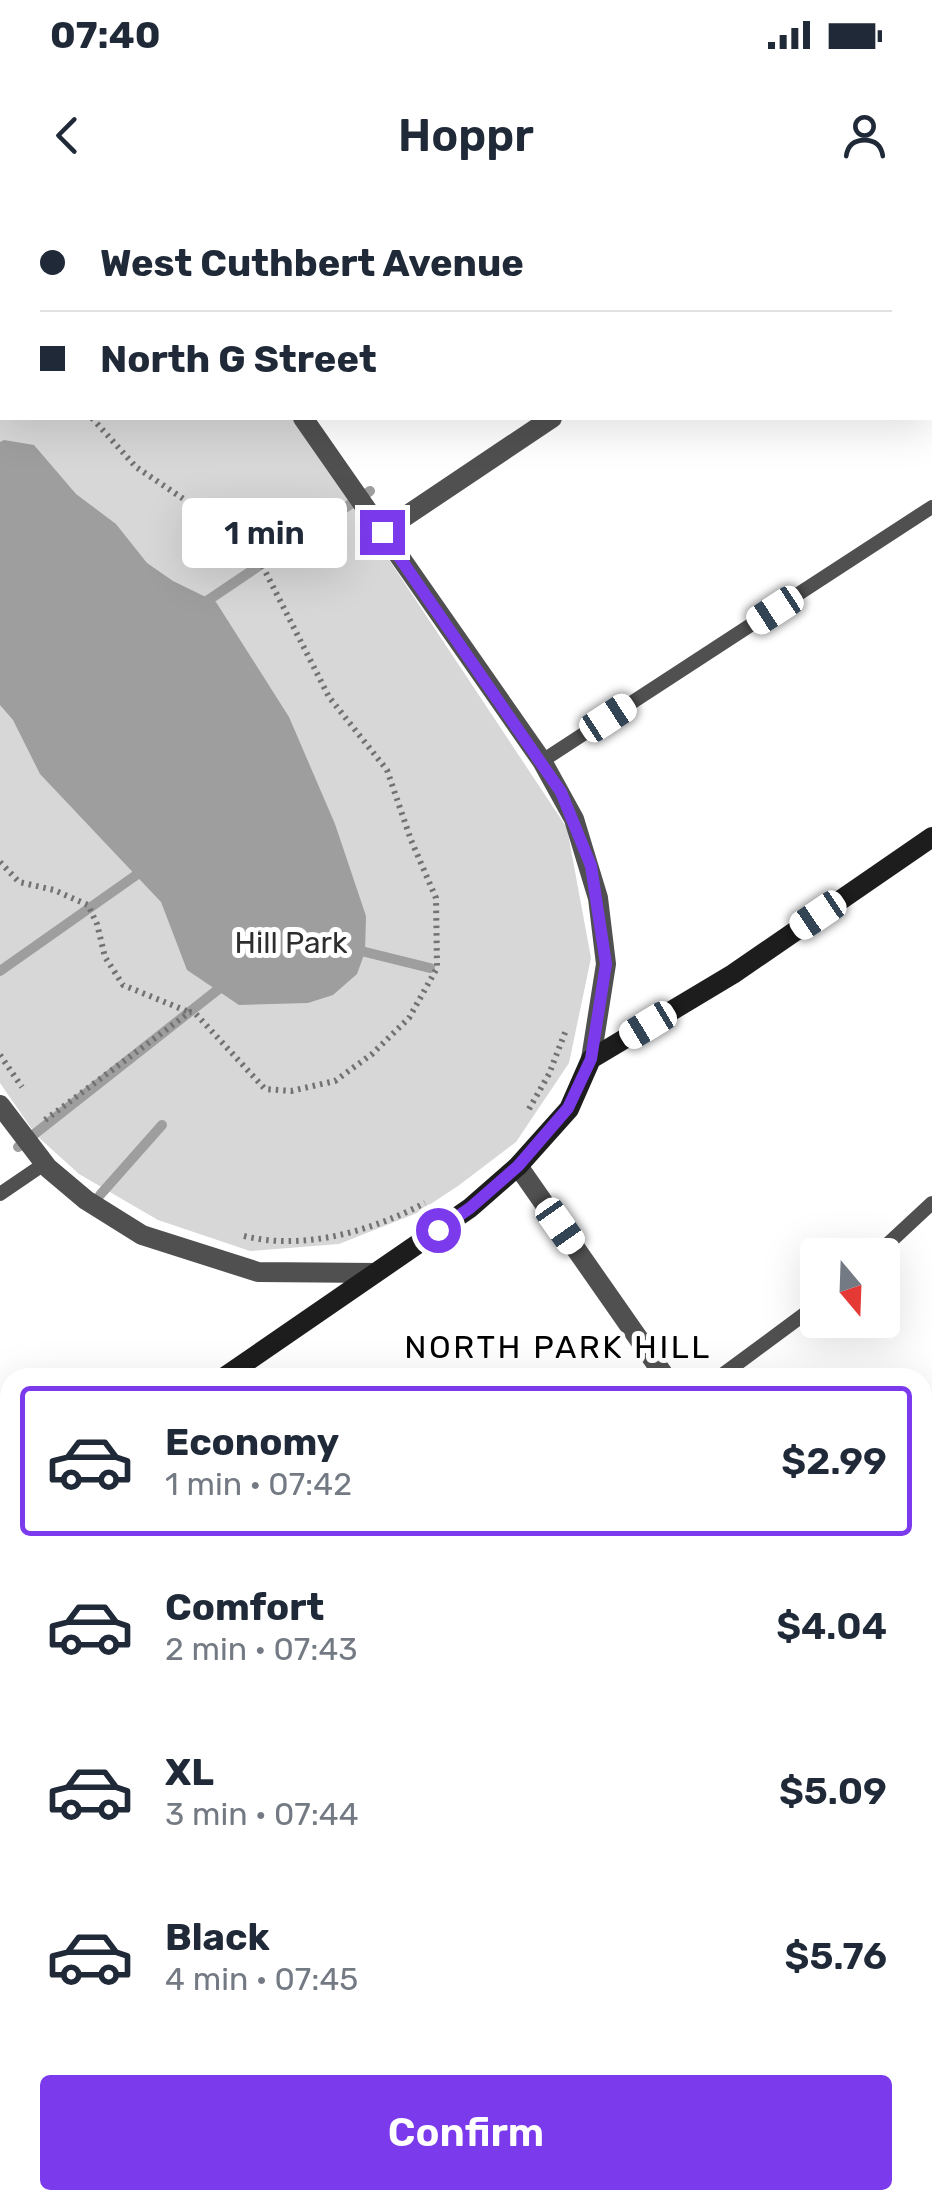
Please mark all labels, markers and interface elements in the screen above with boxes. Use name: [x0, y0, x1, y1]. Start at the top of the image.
text: 07:40: [50, 12, 161, 58]
icon: back: [40, 108, 95, 163]
icon: person: [837, 108, 892, 163]
text: Hoppr: [398, 109, 534, 162]
text: West Cuthbert Avenue: [100, 240, 524, 286]
text: North G Street: [100, 336, 377, 382]
callout: 1 min: [182, 497, 347, 567]
route end: [360, 510, 405, 555]
text: 1 min: [224, 514, 305, 552]
car: [742, 581, 808, 639]
car: [575, 689, 641, 747]
car: [785, 886, 851, 944]
park label: Hill Park: [234, 925, 348, 961]
car: [615, 997, 681, 1053]
car: [531, 1193, 589, 1259]
route start: [416, 1208, 461, 1253]
north arrow: [800, 1238, 900, 1338]
map controls: [800, 1238, 900, 1338]
district label: NORTH PARK HILL: [404, 1328, 712, 1366]
icon: car: [45, 1416, 135, 1506]
text: Economy: [165, 1419, 339, 1465]
text: $2.99: [781, 1438, 887, 1484]
text: 1 min · 07:42: [165, 1465, 352, 1503]
icon: car: [45, 1581, 135, 1671]
text: Comfort: [165, 1584, 324, 1630]
text: $4.04: [776, 1603, 887, 1649]
text: 2 min · 07:43: [165, 1630, 357, 1668]
icon: car: [45, 1746, 135, 1836]
text: XL: [165, 1749, 214, 1795]
text: $5.09: [779, 1768, 887, 1814]
text: 3 min · 07:44: [165, 1795, 359, 1833]
icon: car: [45, 1911, 135, 2001]
text: Black: [165, 1914, 270, 1960]
text: $5.76: [785, 1933, 887, 1979]
text: 4 min · 07:45: [165, 1960, 358, 1998]
button: Confirm: [40, 2075, 892, 2190]

